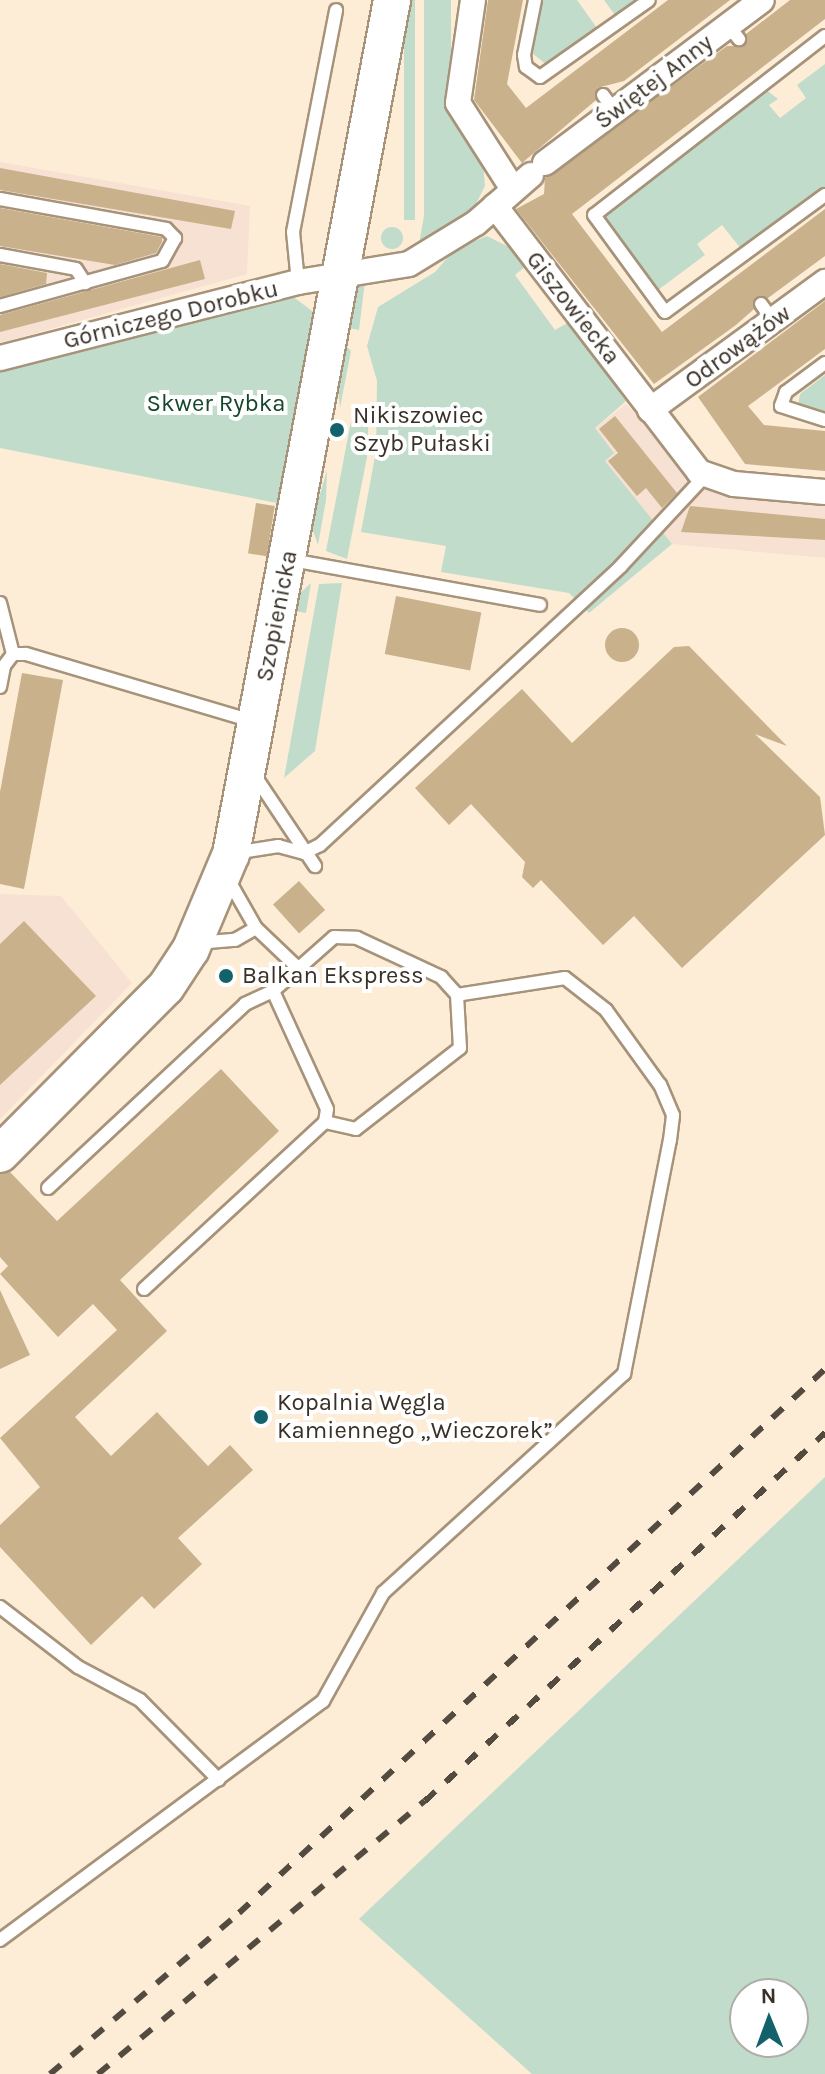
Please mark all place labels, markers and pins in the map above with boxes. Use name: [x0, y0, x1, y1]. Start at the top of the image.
place label: Nikiszowiec Szyb Pułaski: [353, 402, 491, 458]
marker: Nikiszowiec Szyb Pułaski: [328, 421, 346, 439]
place label: Balkan Ekspress: [242, 962, 424, 990]
marker: Balkan Ekspress: [217, 967, 235, 985]
place label: Kopalnia Węgla Kamiennego „Wieczorek”: [277, 1389, 553, 1445]
marker: Kopalnia Węgla Kamiennego „Wieczorek”: [252, 1408, 270, 1426]

